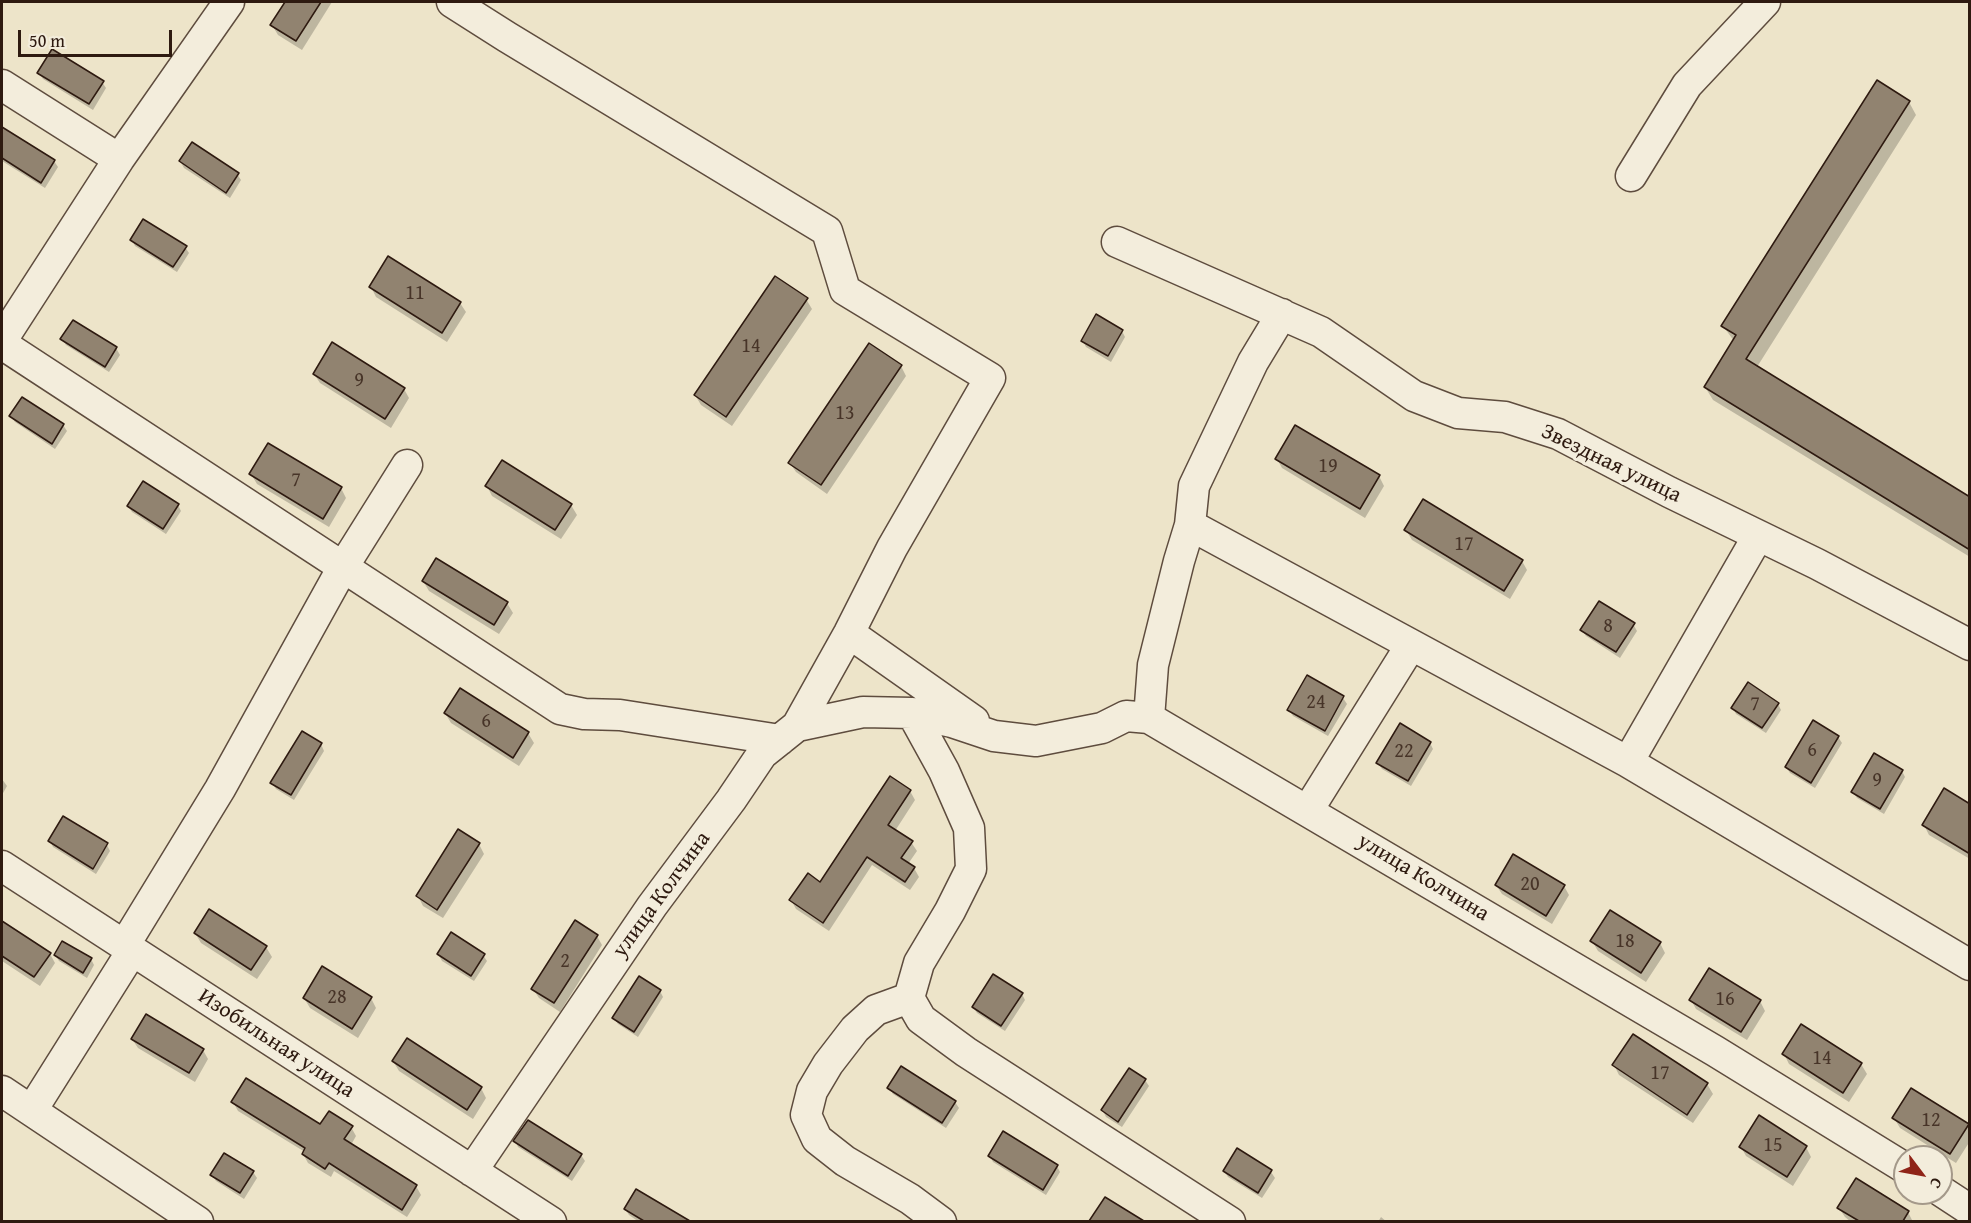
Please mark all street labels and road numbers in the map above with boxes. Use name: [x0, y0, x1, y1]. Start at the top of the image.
street label: Звездная улица: [1537, 419, 1685, 509]
street label: улица Колчина: [607, 827, 717, 963]
street label: улица Колчина: [1352, 828, 1494, 928]
street label: Изобильная улица: [193, 984, 359, 1104]

